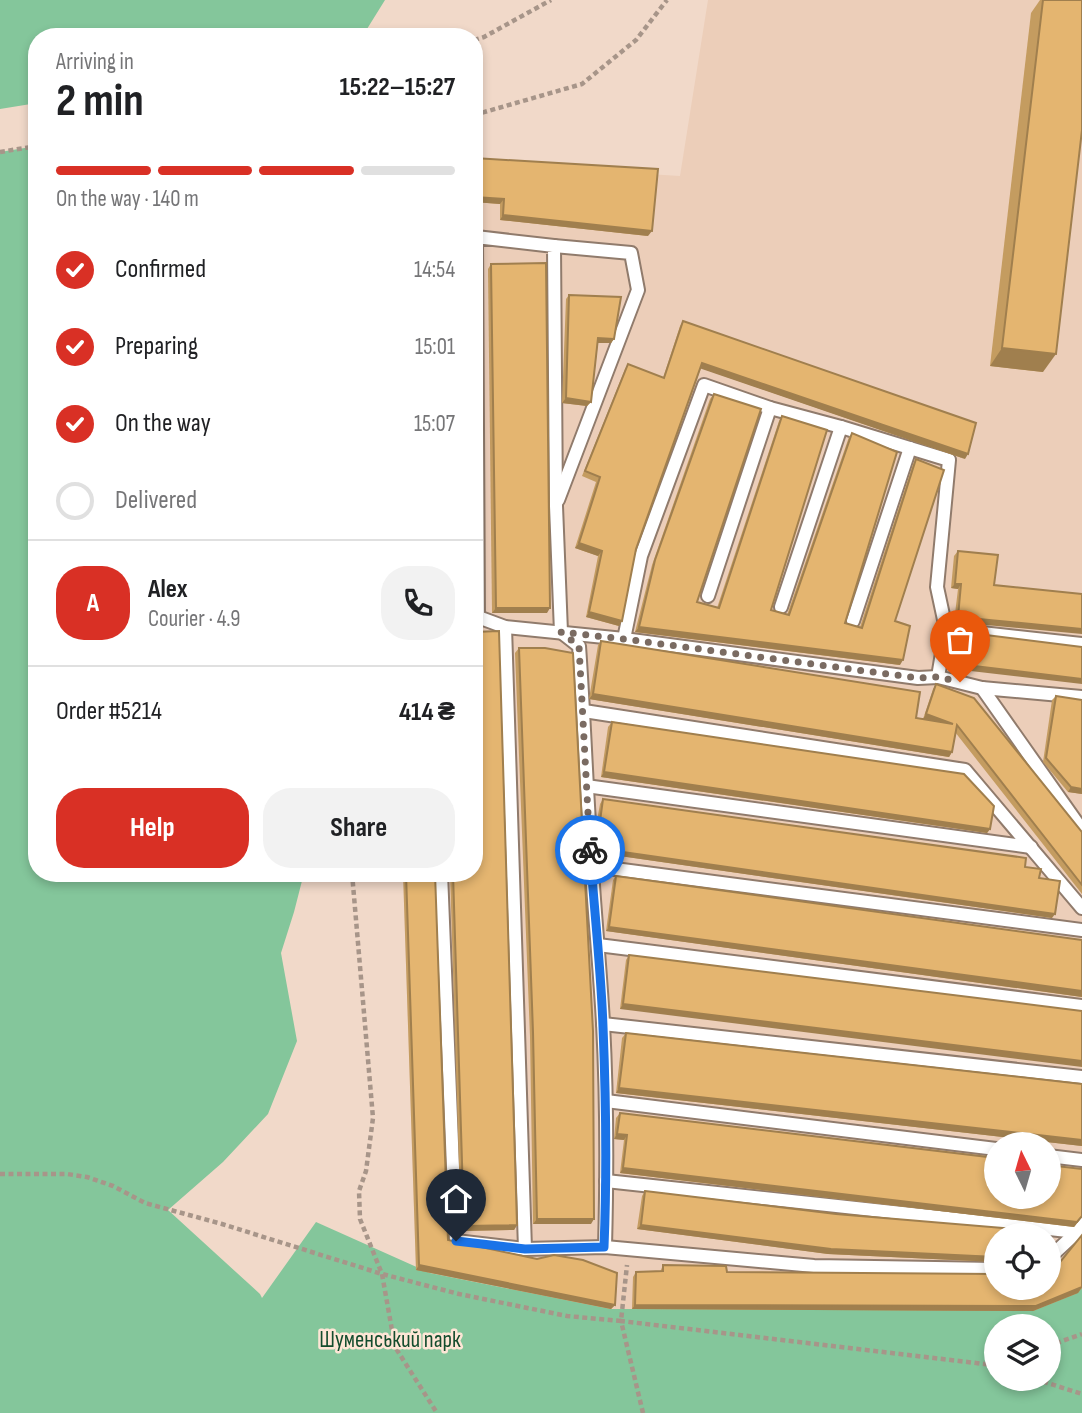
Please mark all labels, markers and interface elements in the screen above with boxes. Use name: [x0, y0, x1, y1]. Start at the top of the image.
text: Arriving in: [56, 48, 134, 76]
text: 15:22–15:27: [339, 72, 455, 103]
text: 2 min: [56, 74, 144, 129]
text: On the way · 140 m: [56, 185, 199, 213]
icon: check: [56, 251, 94, 289]
text: Confirmed: [115, 254, 206, 285]
text: 14:54: [414, 256, 455, 284]
icon: check: [56, 328, 94, 366]
text: Preparing: [115, 331, 198, 362]
text: 15:01: [415, 333, 455, 361]
icon: check: [56, 405, 94, 443]
text: On the way: [115, 408, 211, 439]
text: 15:07: [414, 410, 455, 438]
text: Delivered: [115, 485, 197, 516]
button: phone: [381, 566, 455, 640]
text: Alex: [148, 574, 188, 605]
text: A: [87, 588, 99, 619]
text: Courier · 4.9: [148, 605, 240, 633]
pin: [930, 610, 990, 682]
icon: bag: [941, 621, 979, 659]
text: Order #5214: [56, 696, 162, 727]
text: 414 ₴: [399, 697, 455, 728]
button: Help: [56, 788, 249, 868]
button: Share: [263, 788, 455, 868]
courier: [555, 815, 625, 885]
icon: bike: [571, 831, 609, 869]
north arrow: [984, 1132, 1060, 1209]
map controls: [984, 1132, 1061, 1391]
pin: [426, 1169, 486, 1241]
icon: home: [437, 1180, 475, 1218]
button: locate: [984, 1223, 1061, 1300]
button: layers: [984, 1314, 1061, 1391]
park label: Шуменський парк: [319, 1326, 461, 1354]

